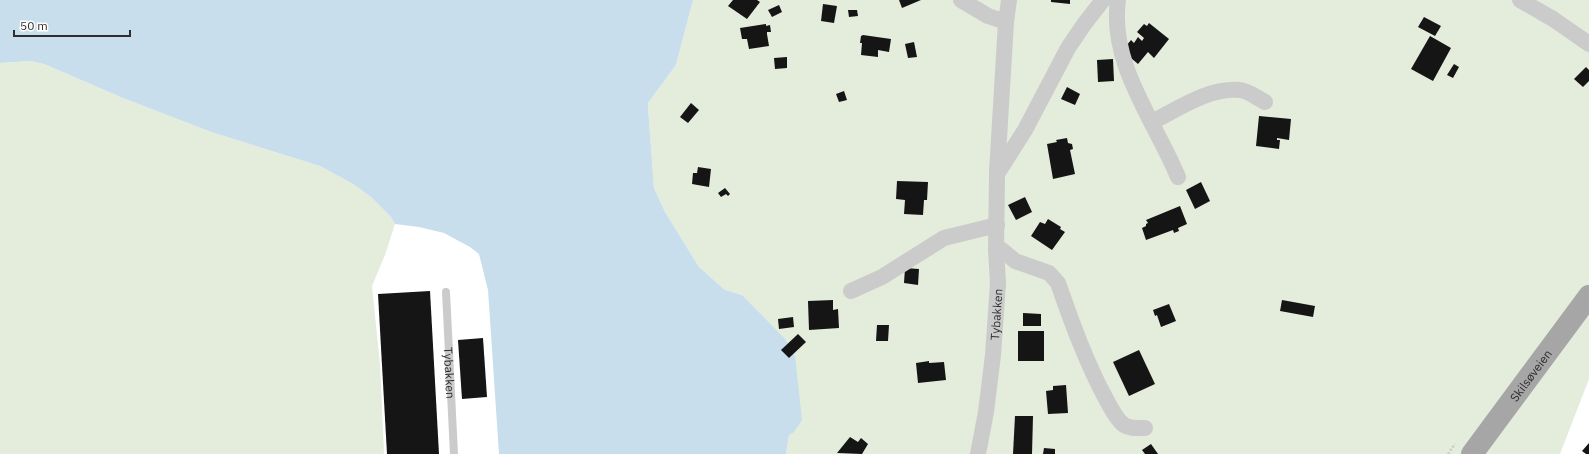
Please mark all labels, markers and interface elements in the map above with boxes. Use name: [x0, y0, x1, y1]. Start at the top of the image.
scale bar: [14, 12, 130, 38]
text: 50 m: [20, 18, 48, 33]
street label: Tybakken: [987, 288, 1005, 341]
street label: Skilsøveien: [1506, 346, 1555, 404]
street label: Tybakken: [441, 347, 459, 399]

